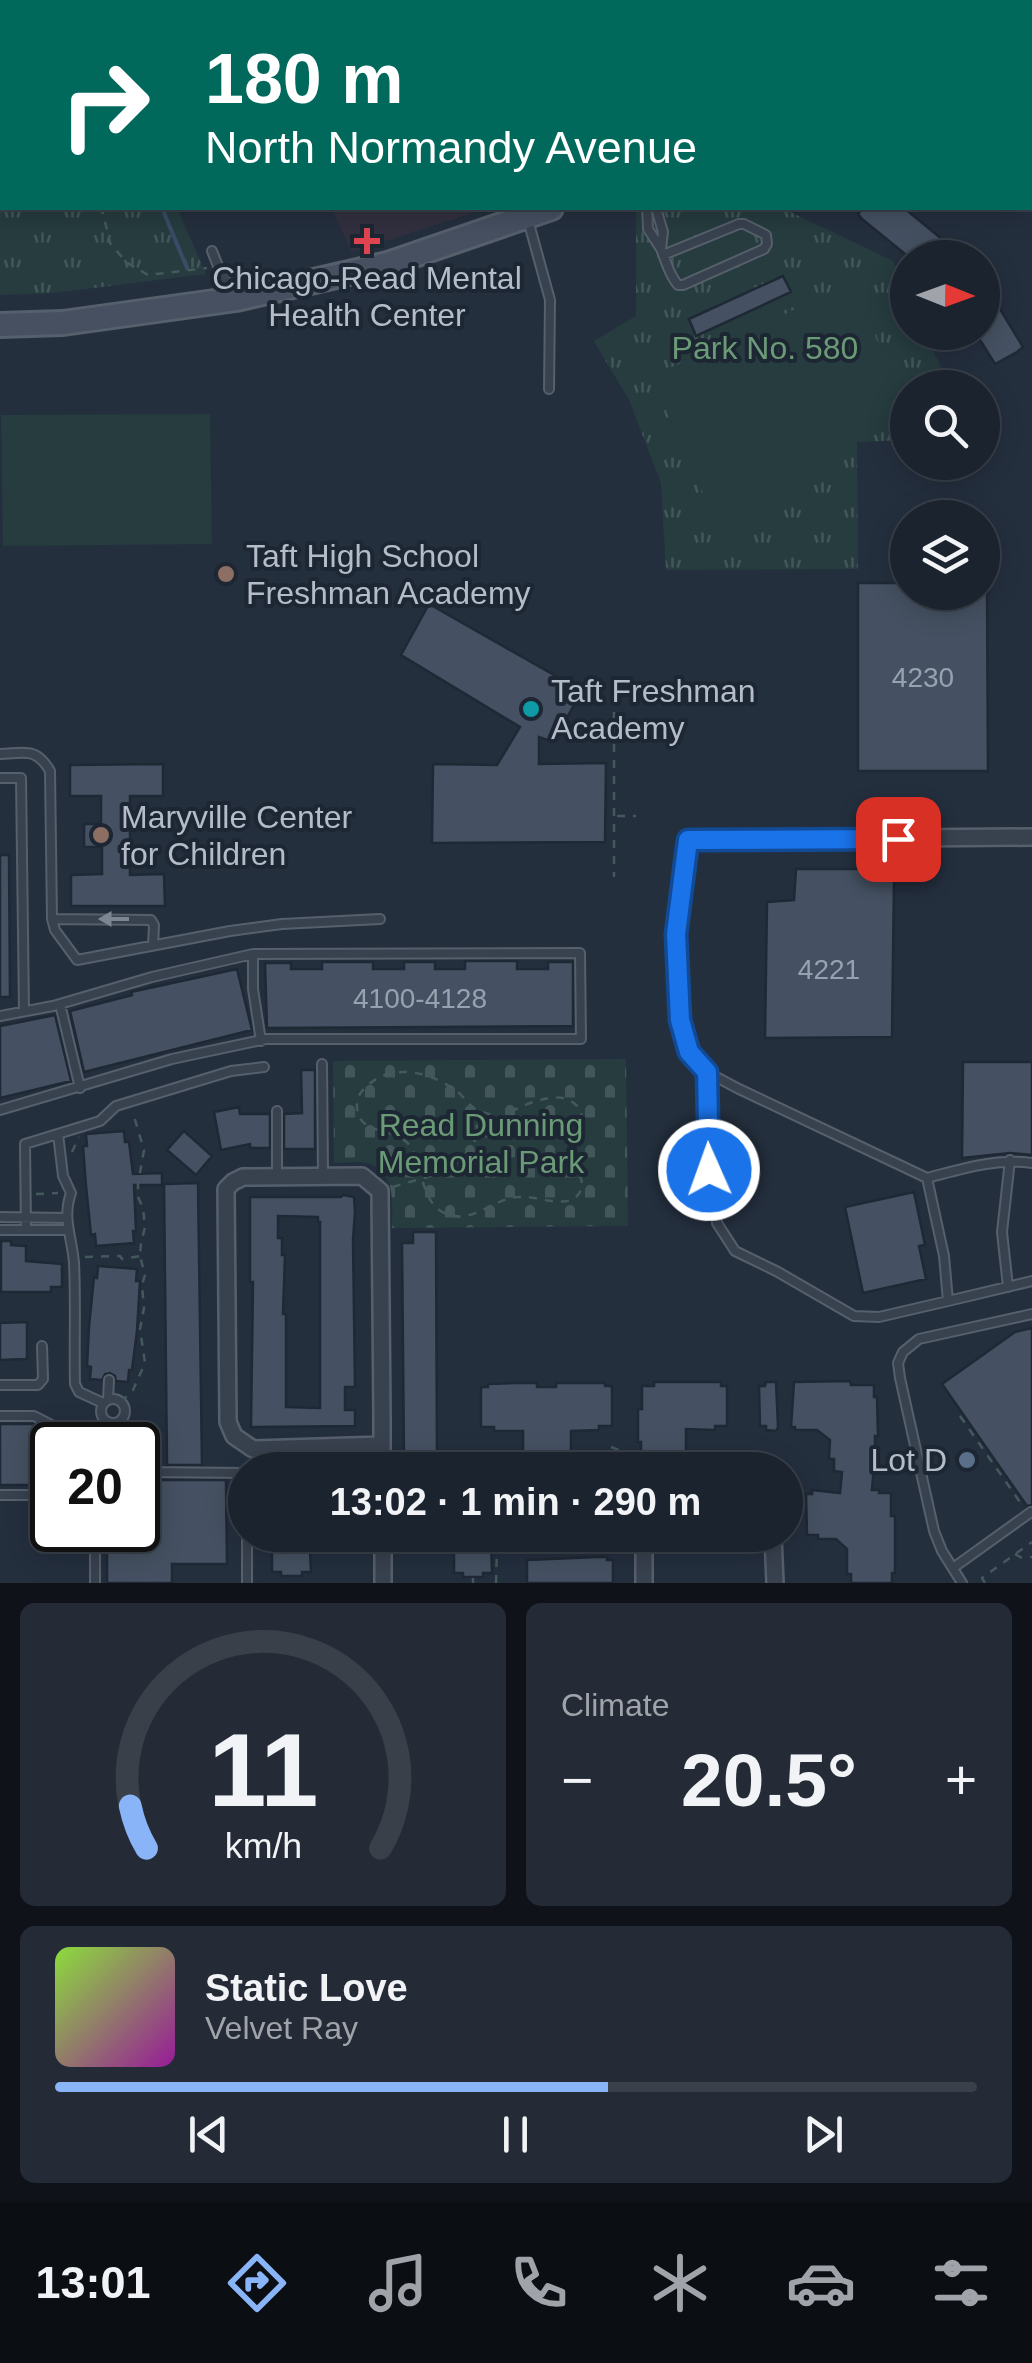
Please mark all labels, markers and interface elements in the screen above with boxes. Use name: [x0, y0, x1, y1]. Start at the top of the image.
icon: right: [40, 40, 170, 170]
text: 180 m: [205, 40, 403, 118]
text: North Normandy Avenue: [205, 122, 697, 173]
marker: Chicago-Read Mental Health Center: [354, 228, 380, 254]
north arrow: [890, 240, 1000, 350]
map controls: [890, 240, 1000, 610]
place label: Chicago-Read Mental Health Center: [212, 260, 522, 333]
park label: Park No. 580: [672, 330, 858, 366]
button: search: [890, 370, 1000, 480]
button: layers: [890, 500, 1000, 610]
place label: Taft High School Freshman Academy: [246, 538, 531, 611]
marker: Taft High School Freshman Academy: [215, 563, 237, 585]
house number: 4230: [892, 662, 954, 693]
place label: Taft Freshman Academy: [551, 673, 756, 746]
marker: Taft Freshman Academy: [520, 698, 542, 720]
pin: [856, 797, 941, 882]
place label: Maryville Center for Children: [121, 799, 353, 872]
icon: arrive: [871, 812, 926, 867]
marker: Maryville Center for Children: [90, 824, 112, 846]
one-way arrow: [98, 911, 130, 927]
house number: 4221: [798, 954, 860, 985]
house number: 4100-4128: [353, 983, 487, 1014]
park label: Read Dunning Memorial Park: [378, 1107, 585, 1180]
position arrow: [657, 1118, 761, 1222]
speed limit sign: 20: [30, 1422, 160, 1552]
place label: Lot D: [871, 1442, 947, 1478]
marker: Lot D: [956, 1449, 978, 1471]
text: 13:02 · 1 min · 290 m: [330, 1481, 701, 1523]
text: Climate: [561, 1687, 669, 1723]
text: 11: [208, 1712, 318, 1828]
text: 20.5°: [681, 1738, 857, 1822]
text: −: [561, 1749, 593, 1811]
text: +: [945, 1749, 977, 1811]
text: km/h: [224, 1826, 302, 1866]
text: Static Love: [205, 1967, 408, 2009]
text: Velvet Ray: [205, 2010, 358, 2046]
icon: previous: [181, 2107, 236, 2162]
icon: pause: [488, 2107, 543, 2162]
icon: next: [796, 2107, 851, 2162]
icon: directions: [222, 2248, 292, 2318]
icon: music: [363, 2248, 433, 2318]
icon: phone: [504, 2248, 574, 2318]
icon: climate: [645, 2248, 715, 2318]
icon: car: [786, 2248, 856, 2318]
icon: filters: [926, 2248, 996, 2318]
text: 13:01: [35, 2257, 151, 2308]

